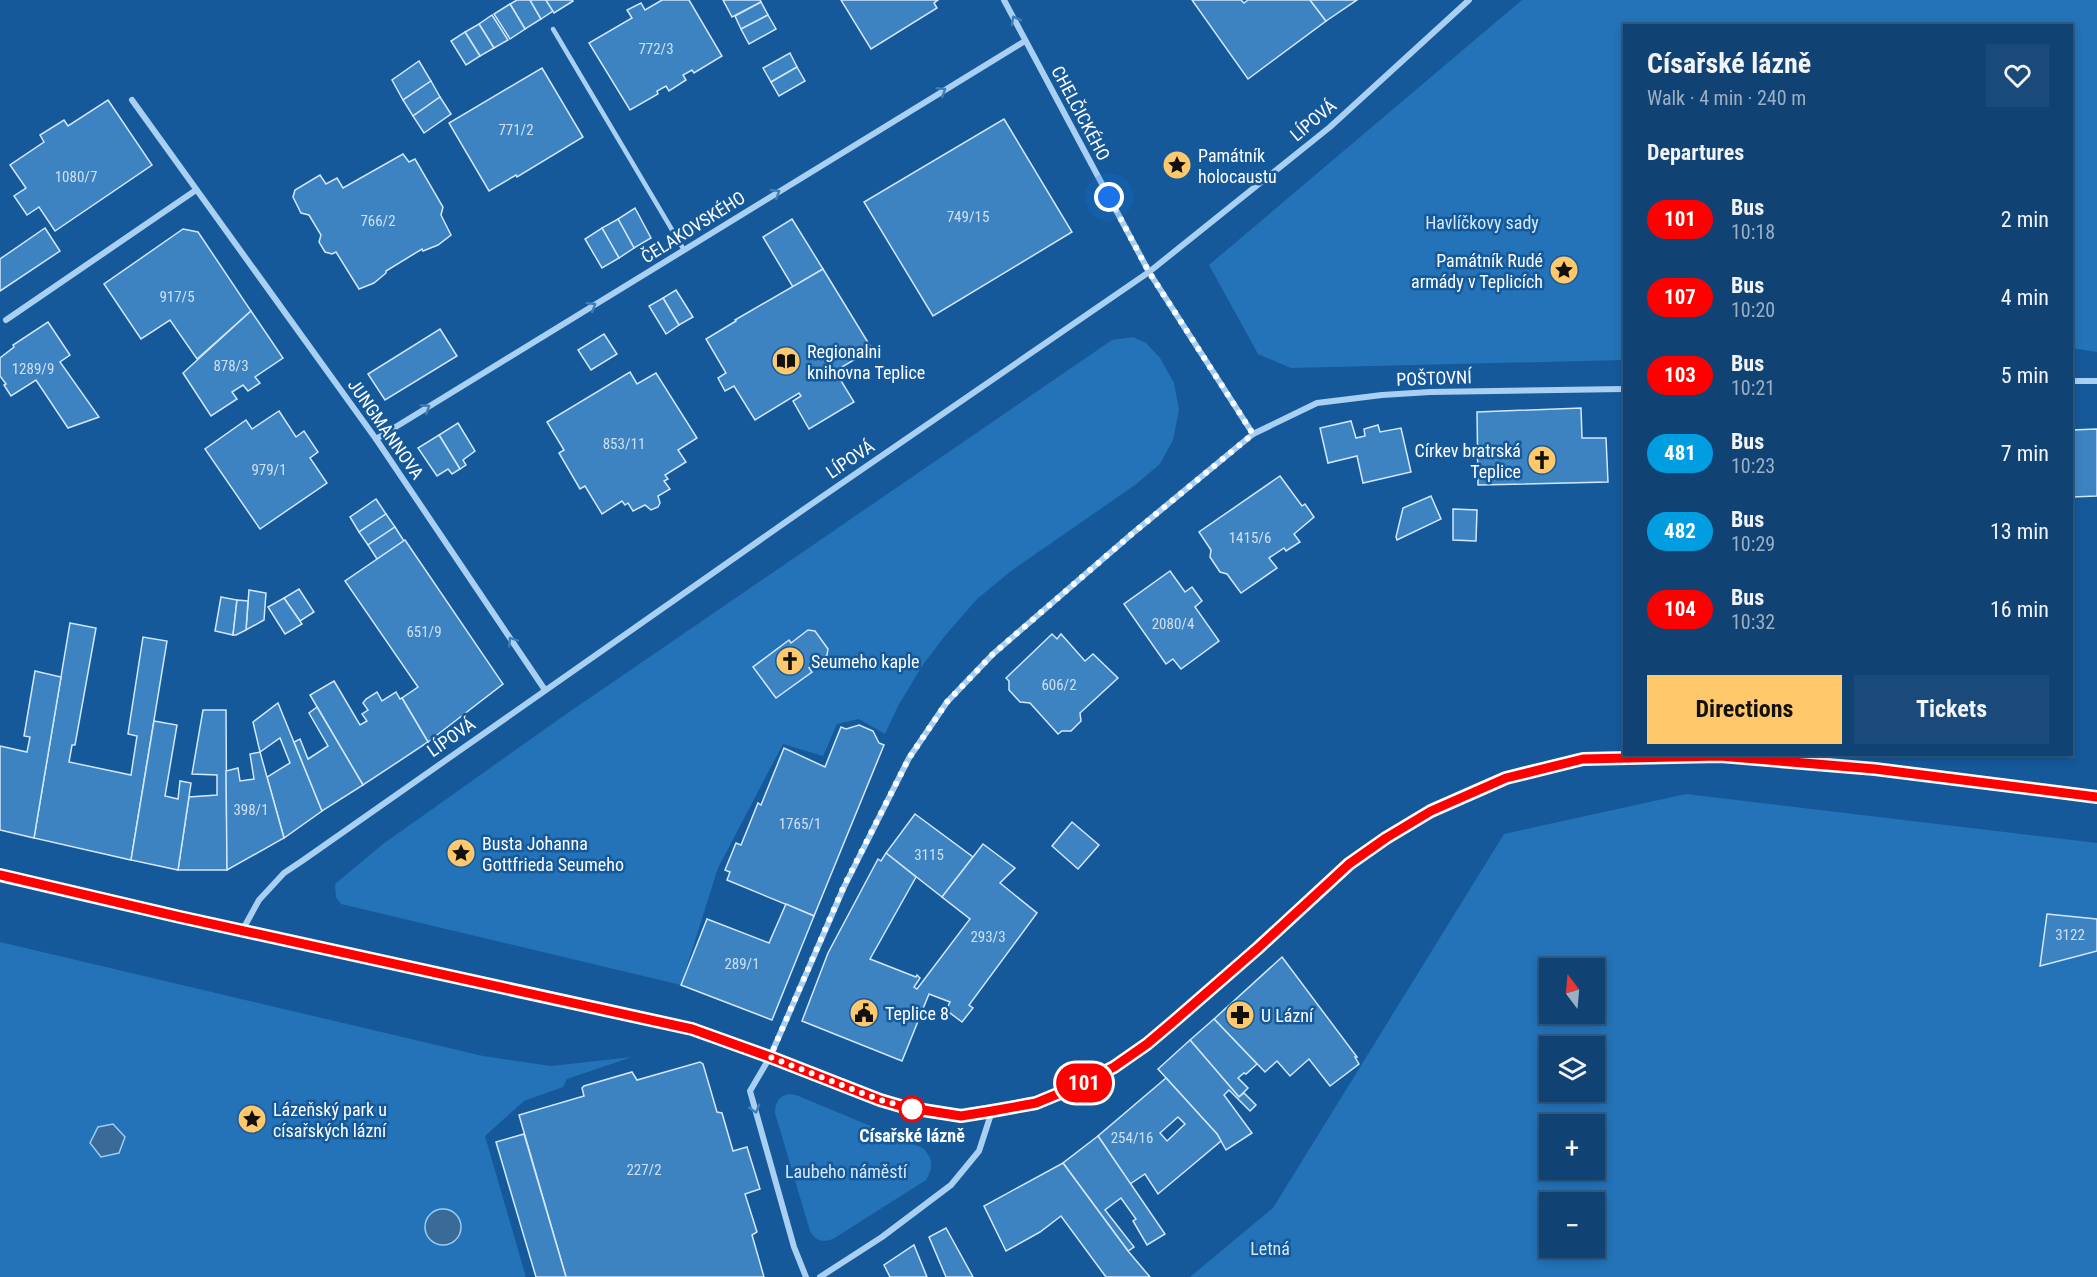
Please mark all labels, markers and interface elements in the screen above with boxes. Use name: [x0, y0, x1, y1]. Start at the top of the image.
one-way arrow: [1010, 16, 1022, 27]
house number: 772/3: [638, 40, 674, 58]
button: heart: [1986, 44, 2049, 107]
text: Císařské lázně: [1647, 47, 1811, 80]
street label: CHELČICKÉHO: [1047, 62, 1115, 164]
text: Walk · 4 min · 240 m: [1647, 86, 1806, 110]
one-way arrow: [936, 87, 946, 99]
street label: LÍPOVÁ: [1286, 94, 1341, 145]
house number: 771/2: [498, 121, 534, 139]
text: Departures: [1647, 140, 1744, 165]
place label: Památník holocaustu: [1198, 145, 1277, 187]
place icon: Památník holocaustu: [1161, 149, 1193, 181]
house number: 1080/7: [55, 168, 97, 186]
your location: [1094, 182, 1124, 212]
street label: ČELAKOVSKÉHO: [637, 187, 749, 267]
one-way arrow: [770, 189, 780, 201]
text: Bus: [1731, 195, 1764, 220]
text: 101: [1664, 207, 1696, 231]
text: 2 min: [2001, 207, 2049, 232]
house number: 749/15: [947, 208, 989, 226]
house number: 766/2: [360, 212, 396, 230]
park label: Havlíčkovy sady: [1425, 212, 1539, 233]
text: 10:18: [1731, 220, 1775, 244]
place label: Památník Rudé armády v Teplicích: [1411, 250, 1543, 292]
place icon: Památník Rudé armády v Teplicích: [1548, 254, 1580, 286]
text: Bus: [1731, 273, 1764, 298]
text: 107: [1664, 285, 1696, 309]
text: 4 min: [2001, 285, 2049, 310]
house number: 917/5: [159, 288, 195, 306]
text: 10:20: [1731, 298, 1775, 322]
one-way arrow: [586, 302, 596, 314]
place label: Regionalni knihovna Teplice: [807, 341, 925, 383]
library icon: Regionalni knihovna Teplice: [770, 345, 802, 377]
text: Bus: [1731, 351, 1764, 376]
house number: 878/3: [213, 357, 249, 375]
house number: 1289/9: [12, 360, 54, 378]
text: 103: [1664, 363, 1696, 387]
text: 5 min: [2001, 363, 2049, 388]
street label: POŠTOVNÍ: [1396, 366, 1474, 390]
street label: JUNGMANNOVA: [344, 375, 429, 484]
text: 10:21: [1731, 376, 1775, 400]
one-way arrow: [420, 404, 430, 416]
text: Bus: [1731, 429, 1764, 454]
house number: 853/11: [603, 435, 645, 453]
street label: LÍPOVÁ: [822, 435, 879, 483]
place label: Církev bratrská Teplice: [1415, 440, 1521, 482]
text: 481: [1664, 441, 1696, 465]
text: 7 min: [2001, 441, 2049, 466]
church icon: Církev bratrská Teplice: [1526, 444, 1558, 476]
text: 10:23: [1731, 454, 1775, 478]
house number: 979/1: [251, 461, 287, 479]
text: Bus: [1731, 507, 1764, 532]
text: 482: [1664, 519, 1696, 543]
text: 13 min: [1990, 519, 2049, 544]
house number: 1415/6: [1229, 529, 1271, 547]
text: 10:29: [1731, 532, 1775, 556]
text: Bus: [1731, 585, 1764, 610]
text: 104: [1664, 597, 1696, 621]
text: 16 min: [1990, 597, 2049, 622]
text: 10:32: [1731, 610, 1775, 634]
house number: 2080/4: [1152, 615, 1194, 633]
house number: 651/9: [406, 623, 442, 641]
one-way arrow: [508, 637, 519, 648]
church icon: Seumeho kaple: [774, 645, 806, 677]
place label: Seumeho kaple: [811, 651, 920, 672]
button: Directions: [1647, 675, 1842, 744]
button: Tickets: [1854, 675, 2049, 744]
house number: 606/2: [1041, 676, 1077, 694]
street label: LÍPOVÁ: [423, 713, 479, 761]
house number: 398/1: [233, 801, 269, 819]
house number: 1765/1: [779, 815, 821, 833]
place label: Busta Johanna Gottfrieda Seumeho: [482, 833, 624, 875]
place icon: Busta Johanna Gottfrieda Seumeho: [445, 837, 477, 869]
house number: 3115: [914, 846, 944, 864]
house number: 3122: [2055, 926, 2085, 944]
house number: 293/3: [970, 928, 1006, 946]
house number: 289/1: [724, 955, 760, 973]
north arrow: [1539, 958, 1605, 1024]
map controls: [1539, 958, 1605, 1258]
public building icon: Teplice 8: [848, 997, 880, 1029]
pharmacy icon: U Lázní: [1224, 999, 1256, 1031]
place label: Teplice 8: [885, 1003, 949, 1024]
place label: U Lázní: [1261, 1005, 1314, 1026]
button: layers: [1539, 1036, 1605, 1102]
line badge: 101: [1050, 1064, 1118, 1102]
text: 101: [1068, 1071, 1100, 1095]
marker: Císařské lázně: [899, 1096, 925, 1122]
place label: Lázeňský park u císařských lázní: [273, 1099, 387, 1141]
place icon: Lázeňský park u císařských lázní: [236, 1103, 268, 1135]
one-way arrow: [748, 1103, 760, 1114]
button: +: [1539, 1114, 1605, 1180]
place label: Císařské lázně: [859, 1125, 965, 1146]
house number: 254/16: [1111, 1129, 1153, 1147]
house number: 227/2: [626, 1161, 662, 1179]
park label: Laubeho náměstí: [785, 1161, 908, 1182]
button: −: [1539, 1192, 1605, 1258]
park label: Letná: [1250, 1238, 1290, 1259]

